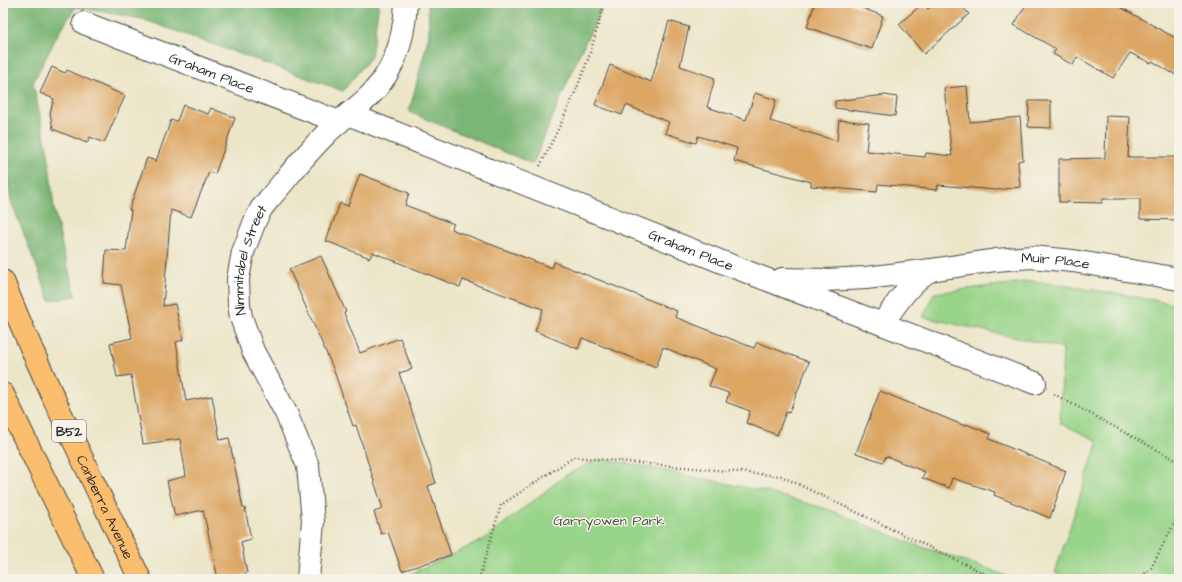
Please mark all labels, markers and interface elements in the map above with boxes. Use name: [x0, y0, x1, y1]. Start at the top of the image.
street label: Graham Place: [166, 48, 257, 99]
street label: Nimmitabel Street: [229, 200, 272, 317]
street label: Graham Place: [645, 225, 737, 277]
street label: Muir Place: [1020, 248, 1091, 275]
road number: B52: [52, 420, 86, 442]
street label: Canberra Avenue: [71, 452, 138, 563]
park label: Garryowen Park: [553, 511, 665, 531]

